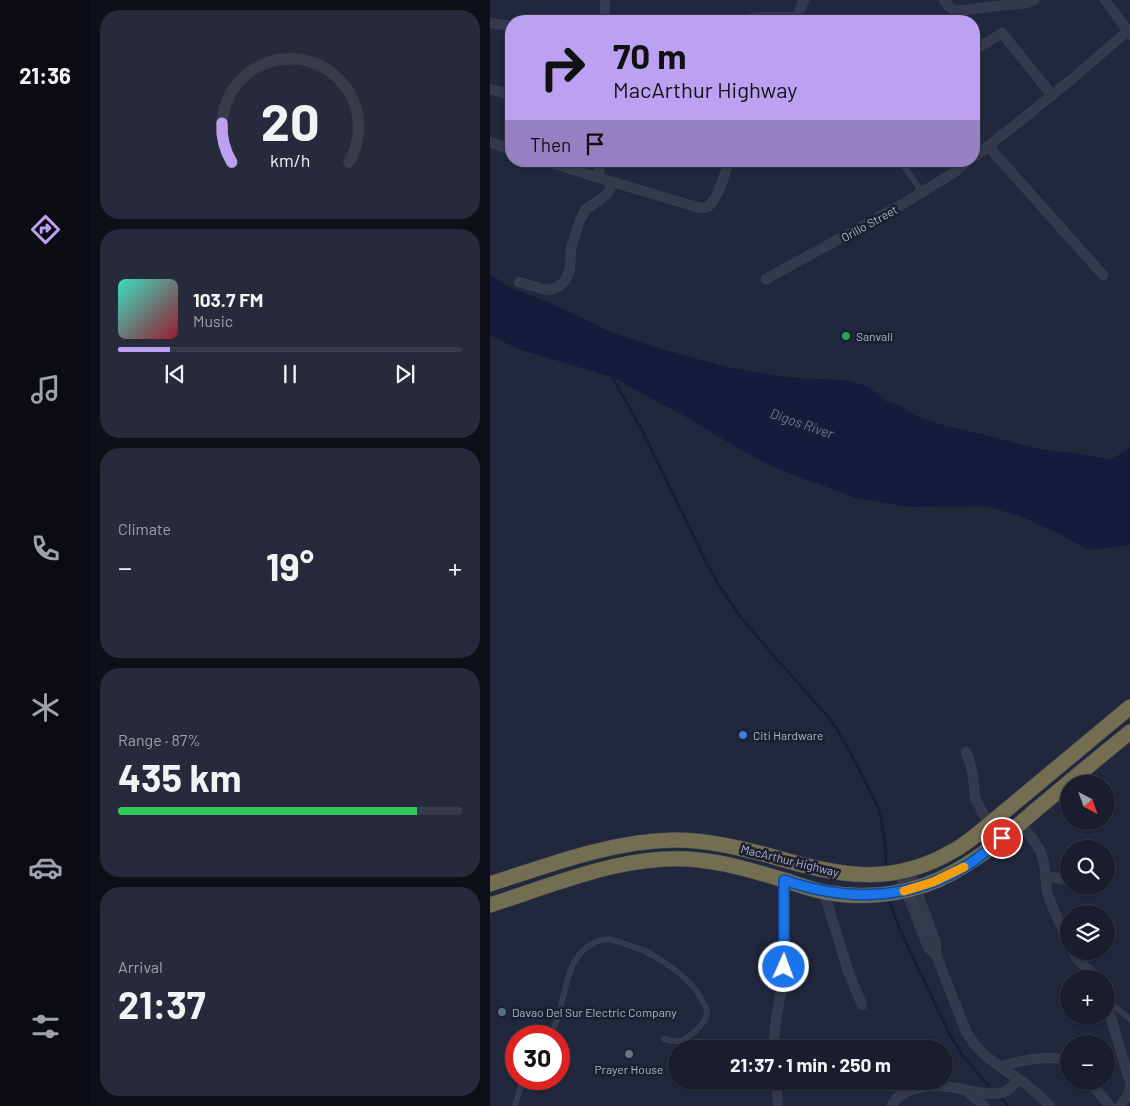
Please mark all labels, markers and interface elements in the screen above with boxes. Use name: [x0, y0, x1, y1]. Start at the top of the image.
text: 70 m: [613, 34, 687, 76]
icon: right: [530, 35, 595, 100]
text: 21:36: [19, 62, 71, 88]
text: MacArthur Highway: [613, 76, 797, 102]
text: 20: [261, 89, 319, 151]
icon: arrive: [581, 130, 609, 158]
text: Then: [530, 133, 571, 156]
text: km/h: [270, 149, 310, 171]
street label: Orillo Street: [838, 202, 900, 244]
icon: directions: [28, 212, 63, 247]
text: 103.7 FM: [193, 288, 263, 311]
text: Music: [193, 311, 233, 330]
place label: Sanvali: [856, 329, 893, 343]
marker: Sanvali: [840, 330, 852, 342]
icon: previous: [161, 360, 189, 388]
icon: pause: [276, 360, 304, 388]
icon: next: [391, 360, 419, 388]
icon: music: [28, 372, 63, 407]
water label: Digos River: [768, 404, 837, 442]
text: Climate: [118, 519, 171, 538]
icon: phone: [28, 531, 63, 566]
text: 19°: [266, 543, 314, 589]
text: −: [118, 550, 132, 584]
text: +: [448, 550, 462, 584]
icon: climate: [28, 690, 63, 725]
place label: Citi Hardware: [753, 728, 823, 742]
marker: Citi Hardware: [737, 729, 749, 741]
text: Range · 87%: [118, 730, 201, 749]
text: 435 km: [118, 754, 242, 800]
north arrow: [1060, 775, 1115, 830]
map controls: [1060, 775, 1115, 1090]
pin: [981, 817, 1023, 859]
icon: arrive: [988, 824, 1016, 852]
button: search: [1060, 840, 1115, 895]
street label: MacArthur Highway: [739, 841, 841, 879]
icon: car: [28, 850, 63, 885]
button: layers: [1060, 905, 1115, 960]
position arrow: [757, 940, 809, 992]
text: Arrival: [118, 957, 163, 976]
button: +: [1060, 970, 1115, 1025]
text: 21:37: [118, 981, 206, 1027]
place label: Davao Del Sur Electric Company: [512, 1005, 677, 1019]
marker: Davao Del Sur Electric Company: [496, 1006, 508, 1018]
icon: filters: [28, 1009, 63, 1044]
speed limit sign: 30: [505, 1025, 570, 1090]
button: −: [1060, 1035, 1115, 1090]
marker: Prayer House: [623, 1048, 635, 1060]
text: 21:37 · 1 min · 250 m: [730, 1053, 891, 1076]
place label: Prayer House: [595, 1062, 664, 1076]

